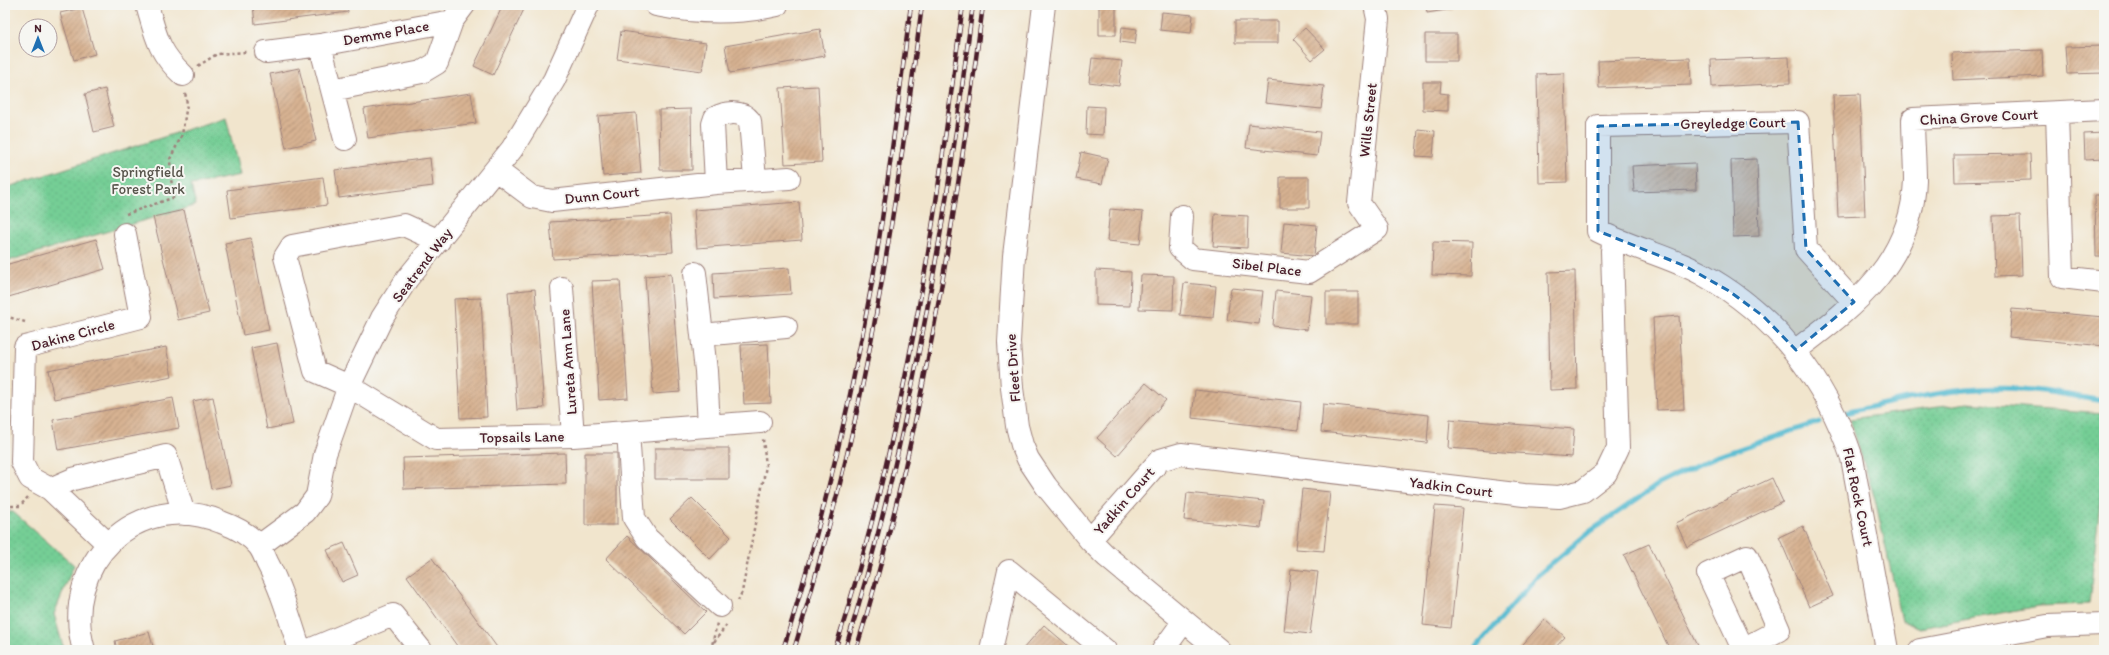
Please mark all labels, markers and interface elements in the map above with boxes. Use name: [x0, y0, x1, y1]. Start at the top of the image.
street label: Demme Place: [342, 17, 430, 49]
north arrow: [18, 18, 58, 58]
text: N: [34, 22, 42, 35]
street label: Wills Street: [1355, 81, 1381, 158]
street label: China Grove Court: [1919, 105, 2039, 129]
street label: Greyledge Court: [1680, 113, 1786, 133]
park label: Springfield Forest Park: [111, 163, 185, 198]
street label: Dunn Court: [564, 182, 641, 208]
street label: Seatrend Way: [388, 224, 456, 306]
street label: Sibel Place: [1231, 254, 1303, 280]
street label: Lureta Ann Lane: [555, 308, 581, 416]
street label: Dakine Circle: [29, 315, 117, 355]
street label: Fleet Drive: [1002, 333, 1024, 403]
street label: Topsails Lane: [479, 427, 565, 447]
street label: Flat Rock Court: [1839, 446, 1877, 548]
street label: Yadkin Court: [1090, 463, 1159, 539]
street label: Yadkin Court: [1408, 473, 1494, 501]

